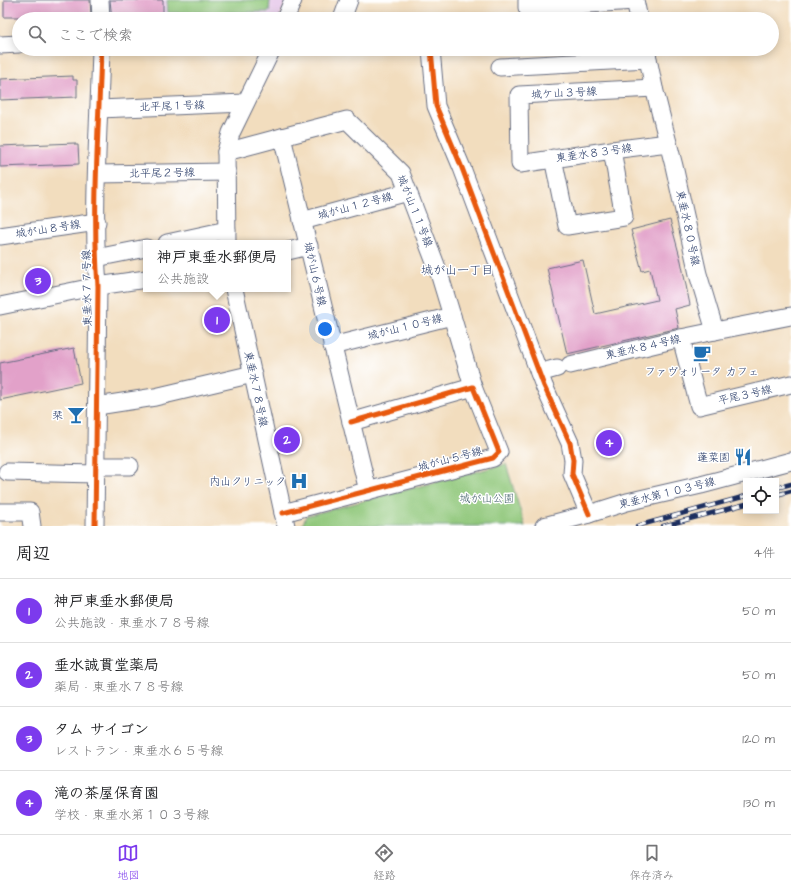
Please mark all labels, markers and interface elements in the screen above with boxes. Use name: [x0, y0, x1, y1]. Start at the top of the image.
search box: [12, 12, 779, 56]
icon: search: [26, 23, 48, 45]
text: ここで検索: [58, 25, 133, 46]
street label: 城ケ山３号線: [531, 84, 597, 102]
street label: 北平尾１号線: [139, 97, 205, 115]
street label: 東垂水８３号線: [555, 140, 633, 166]
street label: 北平尾２号線: [129, 165, 195, 181]
street label: 城が山１１号線: [394, 172, 436, 250]
street label: 城が山１２号線: [316, 189, 394, 223]
street label: 東垂水８０号線: [673, 189, 703, 267]
street label: 城が山８号線: [14, 216, 82, 242]
popup: [143, 240, 291, 292]
street label: 城が山６号線: [300, 240, 330, 308]
text: 神戸東垂水郵便局: [157, 247, 277, 268]
street label: 東垂水７７号線: [79, 249, 95, 327]
district label: 城が山一丁目: [421, 262, 493, 279]
pin: 3: [25, 266, 51, 296]
text: 公共施設: [157, 270, 209, 288]
pin: 1: [204, 305, 230, 335]
street label: 城が山１０号線: [366, 310, 444, 344]
your location: [315, 319, 335, 339]
street label: 東垂水８４号線: [604, 331, 682, 363]
cafe icon: ファヴォリータ カフェ: [692, 343, 712, 363]
street label: 東垂水７８号線: [241, 350, 271, 428]
place label: ファヴォリータ カフェ: [645, 364, 759, 379]
street label: 平尾３号線: [717, 382, 773, 408]
bar icon: 栞: [66, 405, 86, 425]
place label: 栞: [52, 408, 63, 423]
pin: 2: [274, 425, 300, 455]
pin: 4: [596, 428, 622, 458]
street label: 城が山５号線: [416, 443, 484, 475]
restaurant icon: 蓬菜園: [733, 447, 753, 467]
place label: 蓬菜園: [697, 450, 730, 465]
hospital icon: 内山クリニック: [289, 471, 309, 491]
place label: 内山クリニック: [209, 474, 286, 489]
street label: 東垂水第１０３号線: [617, 474, 717, 512]
map controls: [743, 478, 779, 514]
button: locate: [743, 478, 779, 514]
park label: 城が山公園: [460, 491, 515, 506]
text: 周辺: [16, 542, 50, 566]
text: 4件: [753, 544, 775, 562]
text: 神戸東垂水郵便局: [54, 591, 174, 612]
text: 1: [28, 602, 30, 620]
text: 50 m: [742, 602, 775, 620]
text: 公共施設 · 東垂水７８号線: [54, 614, 209, 632]
text: 垂水誠貫堂薬局: [54, 655, 159, 676]
text: 2: [25, 666, 33, 684]
text: 50 m: [742, 666, 775, 684]
text: 薬局 · 東垂水７８号線: [54, 678, 183, 696]
text: タム サイゴン: [54, 719, 149, 740]
text: 3: [26, 730, 32, 748]
text: 120 m: [742, 730, 775, 748]
text: レストラン · 東垂水６５号線: [54, 742, 223, 760]
text: 滝の茶屋保育園: [54, 783, 159, 804]
text: 4: [25, 794, 33, 812]
text: 130 m: [743, 794, 775, 812]
text: 学校 · 東垂水第１０３号線: [54, 806, 209, 824]
tab: 地図: [117, 842, 139, 883]
tab: 経路: [373, 842, 395, 883]
tab: 保存済み: [630, 842, 674, 883]

